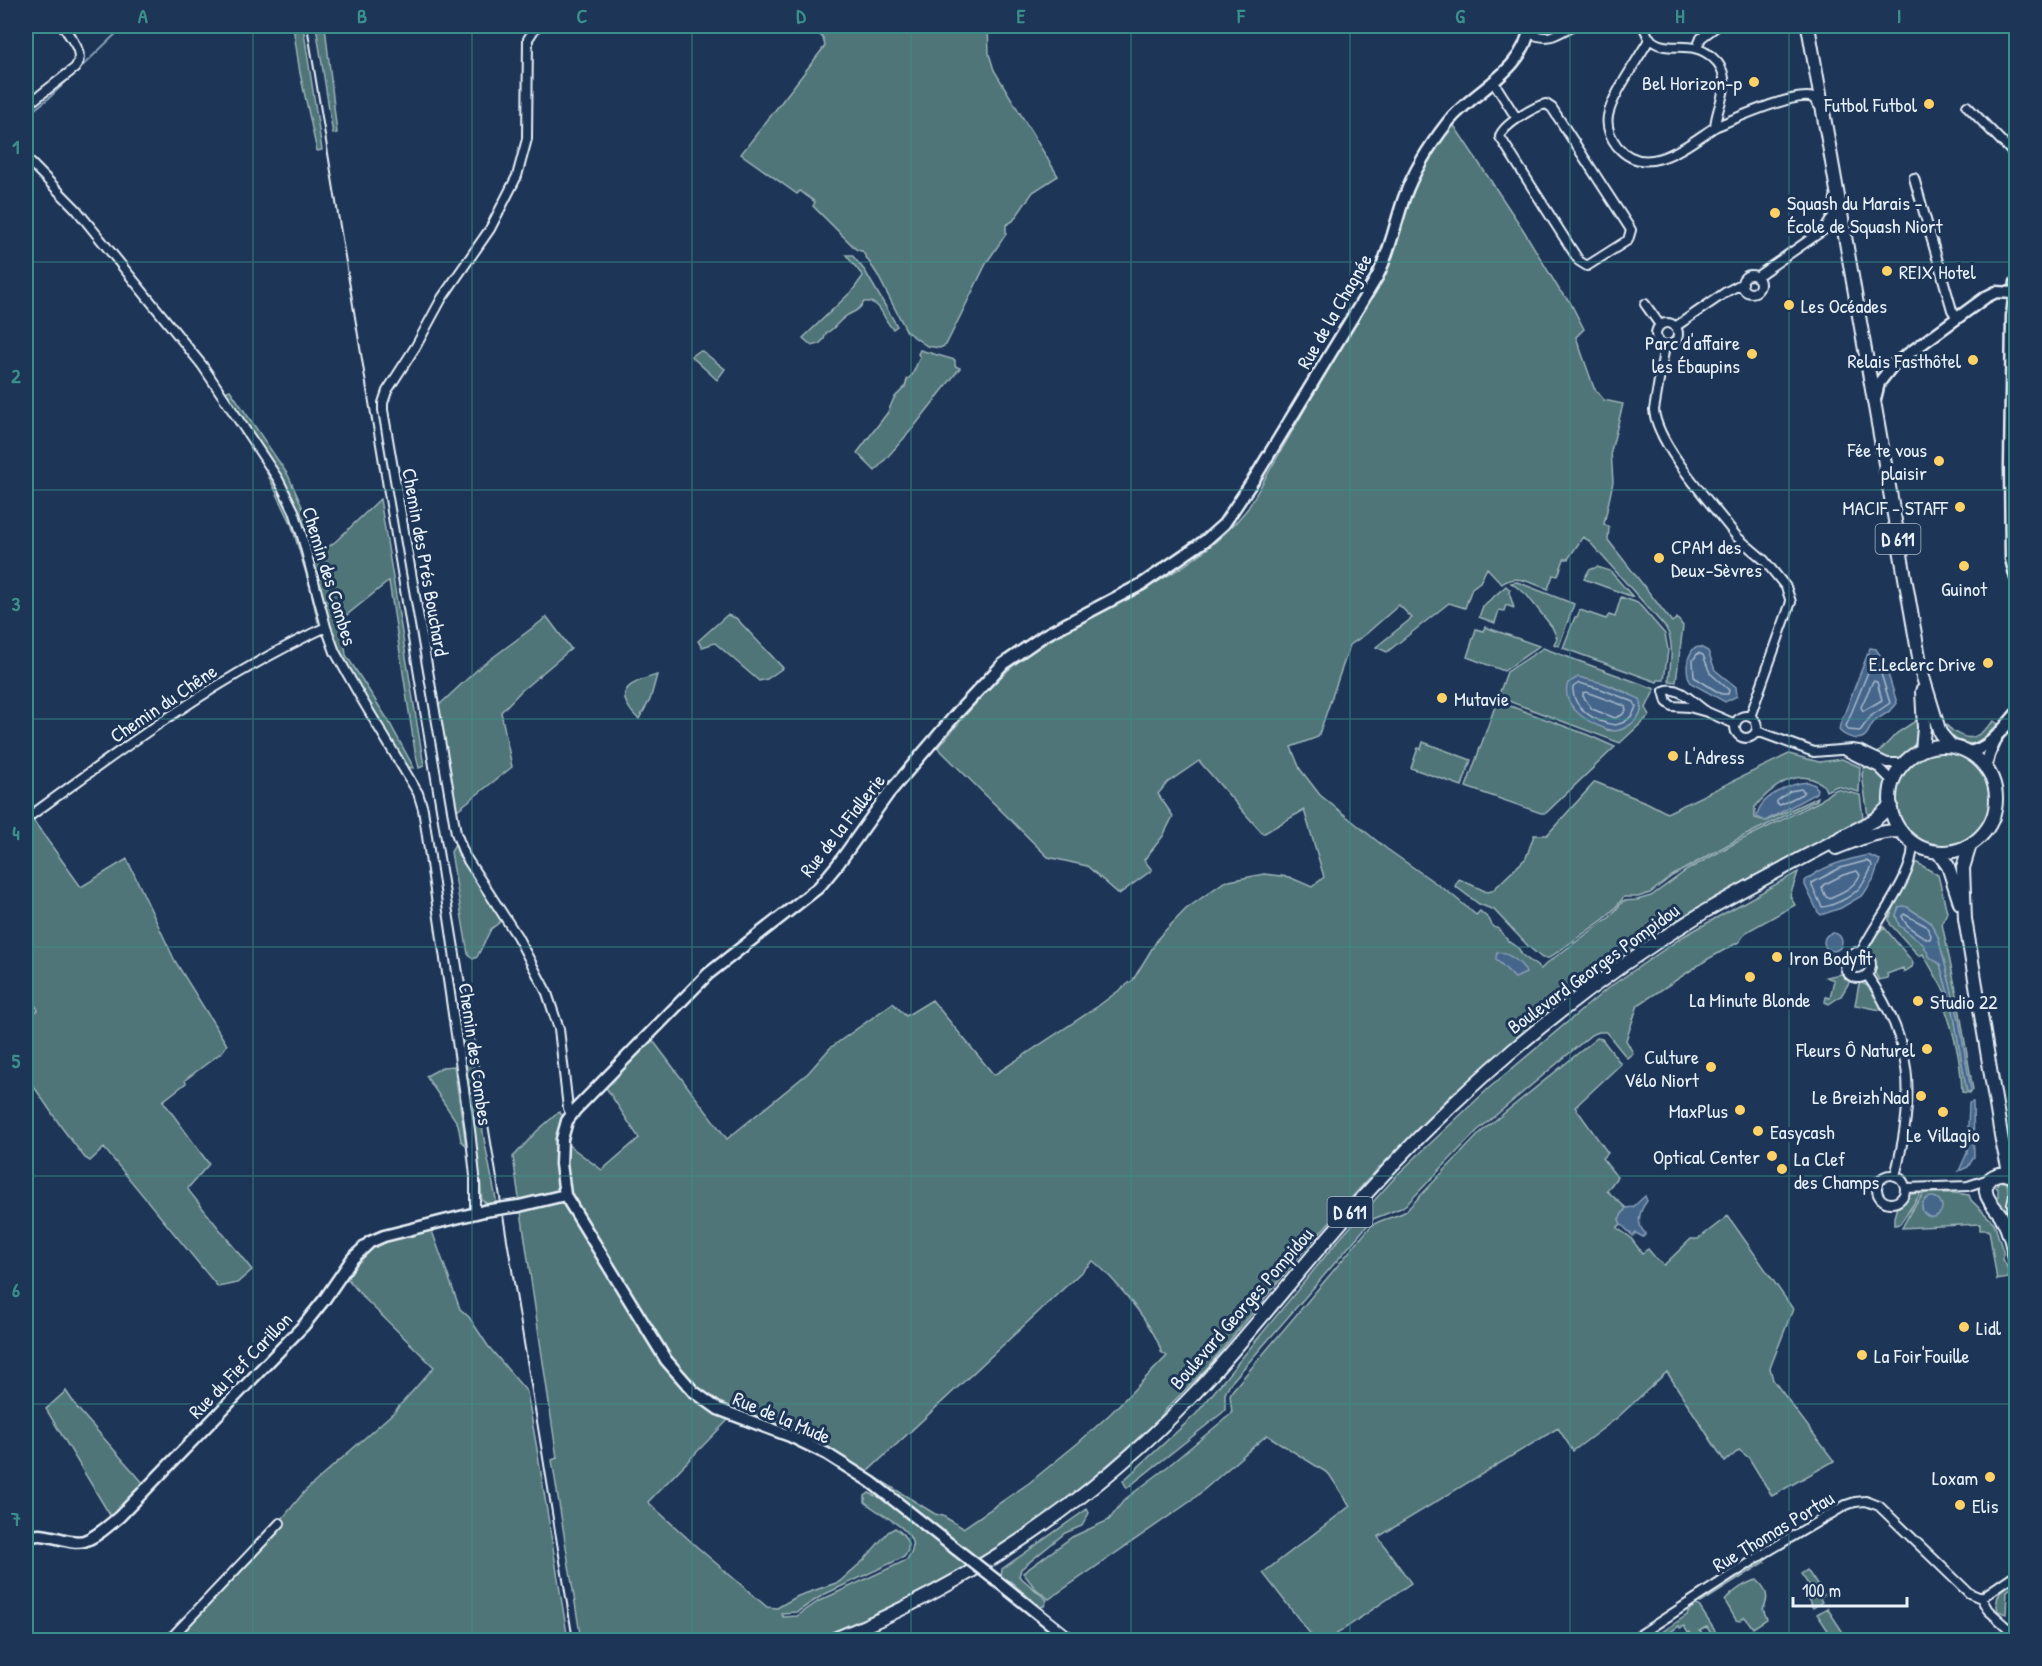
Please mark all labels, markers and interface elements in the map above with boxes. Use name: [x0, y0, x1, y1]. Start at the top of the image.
text: A: [138, 2, 148, 29]
text: B: [357, 2, 367, 29]
text: C: [577, 2, 588, 29]
text: D: [796, 2, 806, 29]
text: E: [1017, 2, 1026, 29]
text: F: [1236, 2, 1246, 29]
text: G: [1455, 2, 1465, 29]
text: H: [1675, 2, 1685, 29]
text: I: [1897, 2, 1901, 29]
place label: Bel Horizon-p: [1642, 69, 1742, 96]
marker: Bel Horizon-p: [1747, 75, 1761, 89]
place label: Futbol Futbol: [1823, 91, 1918, 118]
marker: Futbol Futbol: [1922, 97, 1936, 111]
text: 1: [12, 133, 20, 160]
place label: Squash du Marais - École de Squash Niort: [1787, 189, 1944, 239]
marker: Squash du Marais - École de Squash Niort: [1768, 206, 1782, 220]
street label: Rue de la Chagnée: [1290, 248, 1378, 374]
place label: REIX Hotel: [1899, 258, 1976, 285]
marker: REIX Hotel: [1880, 264, 1894, 278]
place label: Les Océades: [1801, 292, 1887, 319]
marker: Les Océades: [1782, 298, 1796, 312]
place label: Parc d'affaire les Ébaupins: [1645, 329, 1740, 379]
marker: Parc d'affaire les Ébaupins: [1745, 347, 1759, 361]
place label: Relais Fasthôtel: [1847, 347, 1962, 374]
marker: Relais Fasthôtel: [1966, 353, 1980, 367]
text: 2: [11, 362, 21, 389]
place label: Fée te vous plaisir: [1847, 436, 1927, 486]
marker: Fée te vous plaisir: [1932, 454, 1946, 468]
street label: Chemin des Prés Bouchard: [396, 466, 456, 658]
place label: MACIF - STAFF: [1843, 494, 1948, 521]
marker: MACIF - STAFF: [1953, 500, 1967, 514]
street label: Chemin des Combes: [296, 503, 364, 649]
road number: D 611: [1876, 524, 1920, 554]
place label: CPAM des Deux-Sèvres: [1671, 533, 1762, 583]
marker: CPAM des Deux-Sèvres: [1652, 551, 1666, 565]
marker: Guinot: [1957, 559, 1971, 573]
place label: Guinot: [1941, 575, 1988, 602]
text: 3: [12, 590, 21, 617]
place label: E.Leclerc Drive: [1869, 650, 1976, 677]
marker: E.Leclerc Drive: [1981, 656, 1995, 670]
street label: Chemin du Chêne: [104, 657, 222, 749]
place label: Mutavie: [1454, 685, 1509, 712]
marker: Mutavie: [1435, 691, 1449, 705]
place label: L'Adress: [1685, 743, 1745, 770]
marker: L'Adress: [1666, 749, 1680, 763]
street label: Rue de la Fiallerie: [793, 768, 891, 882]
text: 4: [12, 819, 20, 846]
street label: Boulevard Georges Pompidou: [1502, 897, 1684, 1039]
place label: Iron Bodyfit: [1789, 944, 1874, 971]
marker: Iron Bodyfit: [1770, 950, 1784, 964]
marker: La Minute Blonde: [1743, 970, 1757, 984]
street label: Chemin des Combes: [453, 981, 499, 1127]
place label: La Minute Blonde: [1689, 986, 1811, 1013]
place label: Studio 22: [1930, 988, 1998, 1015]
marker: Studio 22: [1911, 994, 1925, 1008]
place label: Fleurs Ô Naturel: [1795, 1036, 1916, 1063]
marker: Fleurs Ô Naturel: [1920, 1042, 1934, 1056]
place label: Culture Vélo Niort: [1624, 1043, 1700, 1093]
text: 5: [12, 1047, 21, 1074]
marker: Culture Vélo Niort: [1704, 1060, 1718, 1074]
place label: Le Breizh'Nad: [1812, 1083, 1909, 1110]
marker: Le Breizh'Nad: [1914, 1089, 1928, 1103]
place label: MaxPlus: [1669, 1097, 1728, 1124]
marker: MaxPlus: [1733, 1103, 1747, 1117]
marker: Le Villagio: [1936, 1105, 1950, 1119]
place label: Easycash: [1770, 1118, 1835, 1145]
place label: Le Villagio: [1906, 1121, 1980, 1148]
marker: Easycash: [1751, 1124, 1765, 1138]
place label: Optical Center: [1653, 1143, 1760, 1170]
place label: La Clef des Champs: [1794, 1145, 1879, 1195]
marker: Optical Center: [1765, 1149, 1779, 1163]
marker: La Clef des Champs: [1775, 1162, 1789, 1176]
road number: D 611: [1328, 1197, 1372, 1227]
street label: Boulevard Georges Pompidou: [1163, 1221, 1319, 1395]
text: 6: [12, 1276, 20, 1303]
street label: Rue du Fief Carillon: [182, 1306, 298, 1424]
place label: Lidl: [1976, 1314, 2002, 1341]
marker: Lidl: [1957, 1320, 1971, 1334]
place label: La Foir'Fouille: [1874, 1342, 1970, 1369]
marker: La Foir'Fouille: [1855, 1348, 1869, 1362]
street label: Rue de la Mude: [729, 1384, 835, 1450]
place label: Loxam: [1932, 1464, 1978, 1491]
marker: Loxam: [1983, 1470, 1997, 1484]
street label: Rue Thomas Portau: [1707, 1484, 1839, 1578]
place label: Elis: [1972, 1492, 1999, 1519]
marker: Elis: [1953, 1498, 1967, 1512]
text: 7: [10, 1505, 21, 1532]
scale bar: [1793, 1570, 1907, 1608]
text: 100 m: [1802, 1578, 1841, 1603]

